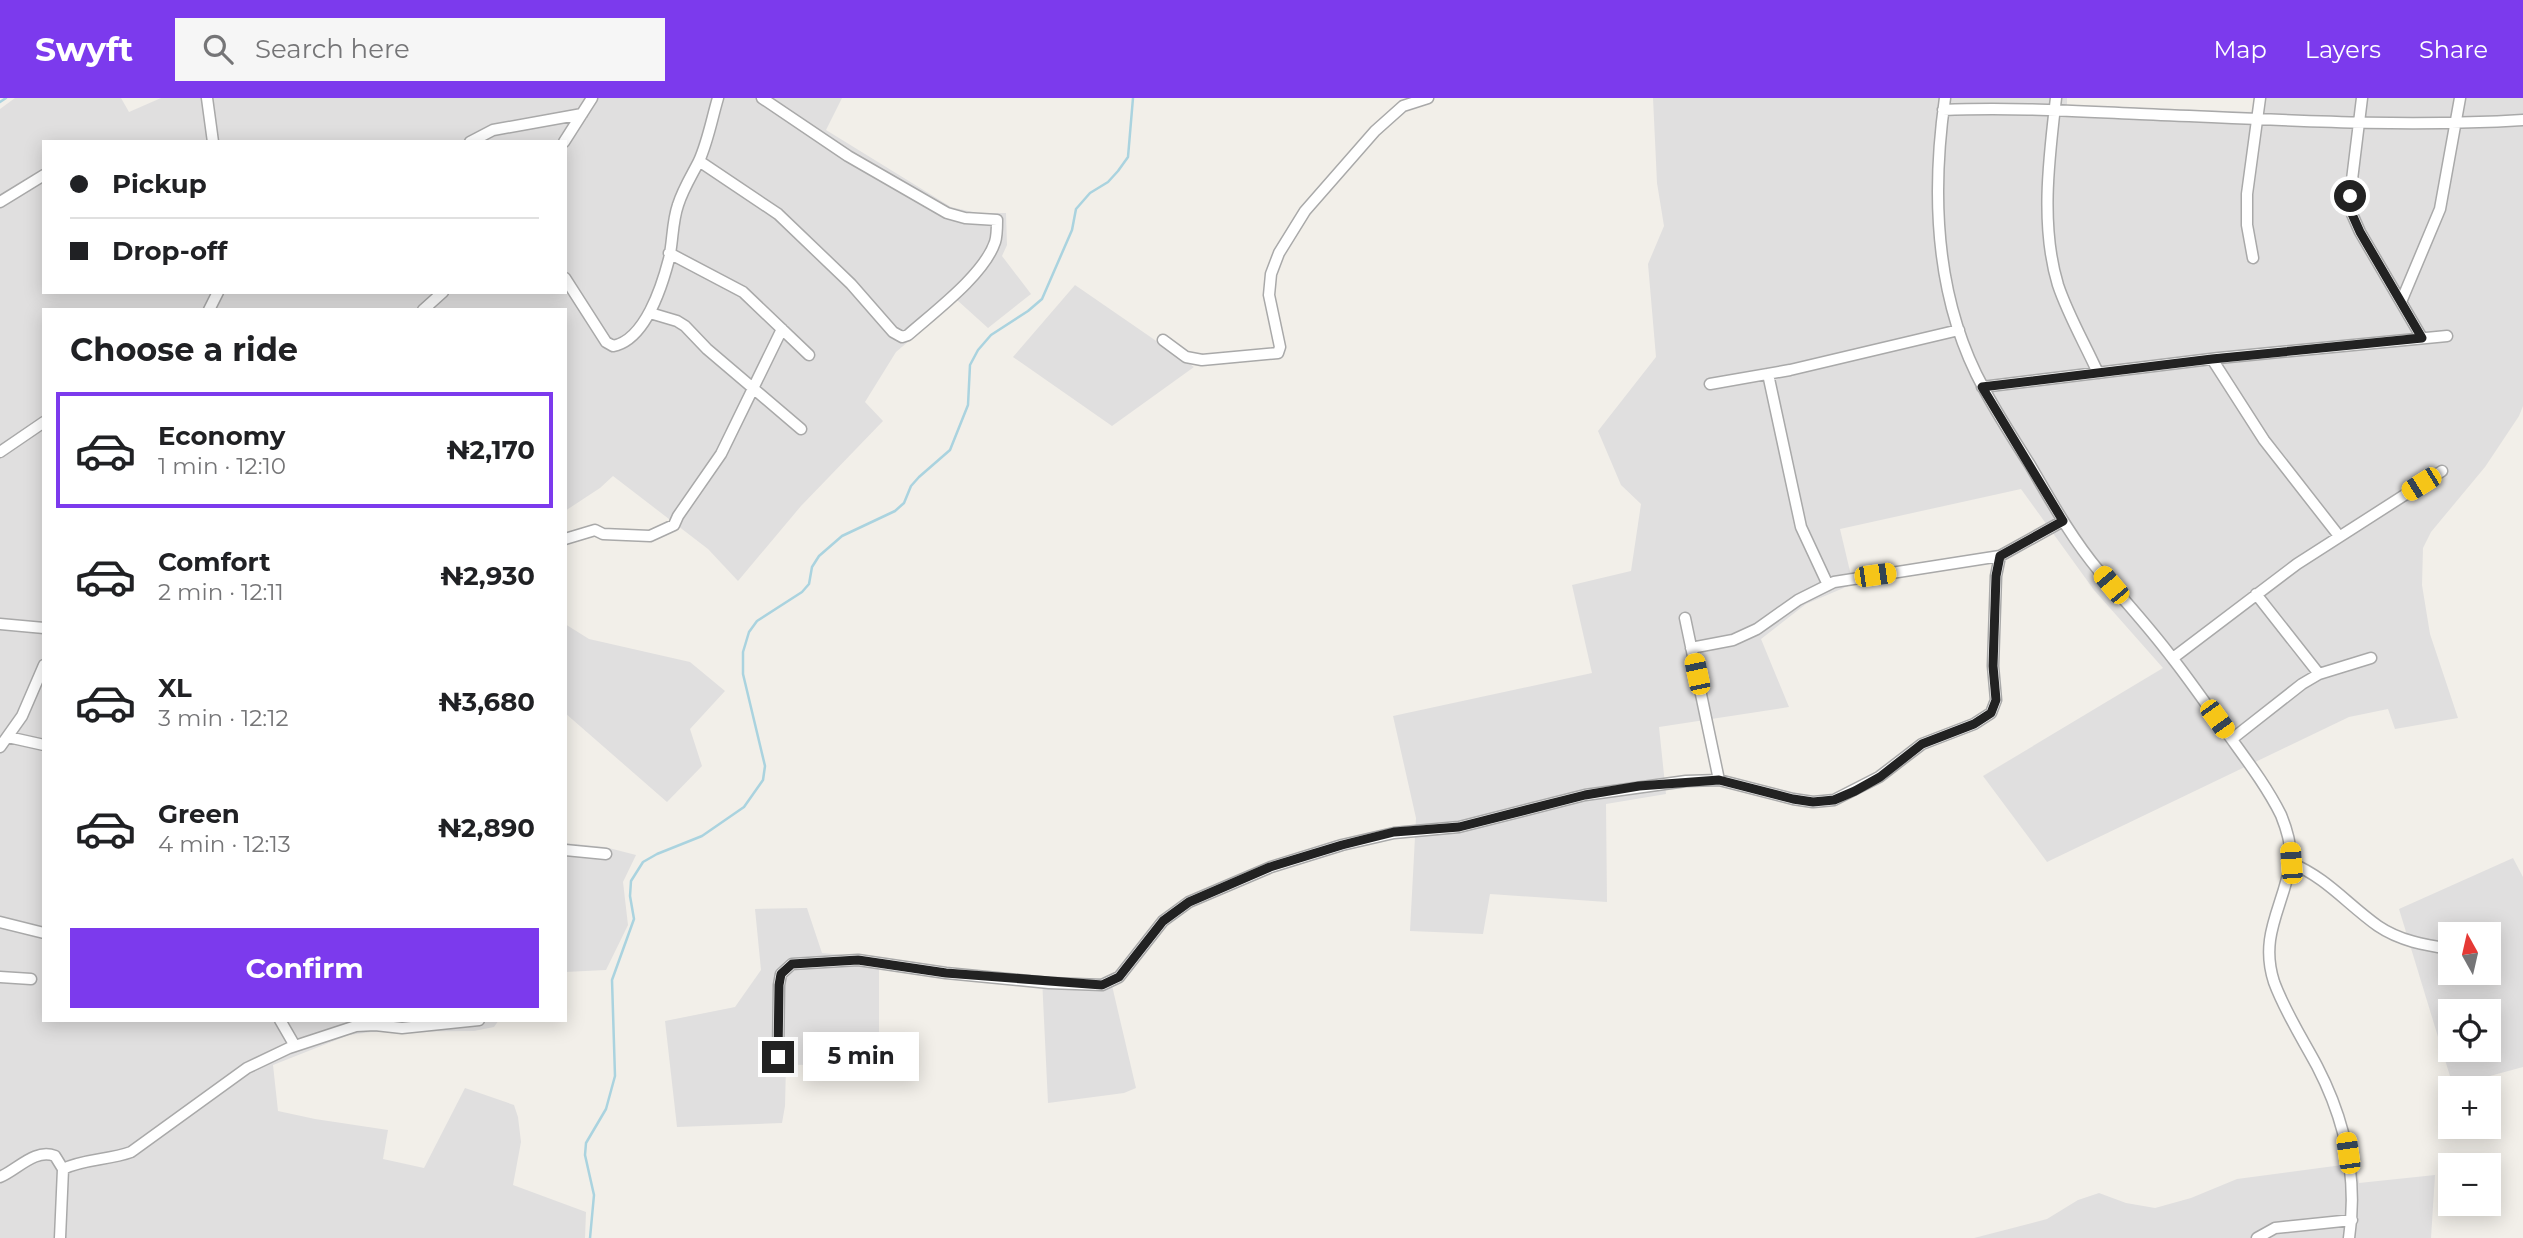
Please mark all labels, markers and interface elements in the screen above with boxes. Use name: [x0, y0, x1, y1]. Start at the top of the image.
search box: [175, 18, 665, 81]
text: Swyft: [35, 29, 133, 69]
icon: search: [199, 30, 237, 68]
text: Search here: [255, 33, 410, 65]
text: Map: [2213, 35, 2267, 64]
text: Layers: [2305, 35, 2381, 64]
text: Share: [2419, 35, 2488, 64]
text: Pickup: [112, 168, 207, 200]
route start: [2334, 180, 2366, 212]
text: Drop-off: [112, 235, 227, 267]
text: Choose a ride: [70, 330, 298, 369]
icon: car: [74, 419, 137, 482]
text: Economy: [158, 420, 285, 452]
text: ₦2,170: [446, 434, 535, 466]
text: 1 min · 12:10: [158, 452, 286, 480]
car: [2398, 464, 2445, 504]
icon: car: [74, 545, 137, 608]
text: Comfort: [158, 546, 270, 578]
text: ₦2,930: [440, 560, 535, 592]
car: [1853, 562, 1898, 588]
car: [2090, 562, 2133, 608]
text: 2 min · 12:11: [158, 578, 284, 606]
car: [1683, 651, 1712, 697]
icon: car: [74, 671, 137, 734]
text: XL: [158, 672, 192, 704]
text: ₦3,680: [438, 686, 535, 718]
car: [2197, 696, 2238, 742]
text: 3 min · 12:12: [158, 704, 289, 732]
icon: car: [74, 797, 137, 860]
text: Green: [158, 798, 240, 830]
text: ₦2,890: [438, 812, 535, 844]
text: 4 min · 12:13: [158, 830, 291, 858]
car: [2280, 841, 2303, 885]
north arrow: [2438, 922, 2501, 985]
map controls: [2438, 922, 2501, 1216]
button: Confirm: [70, 928, 539, 1008]
button: locate: [2438, 999, 2501, 1062]
callout: 5 min: [802, 1032, 918, 1082]
route end: [762, 1041, 794, 1073]
text: 5 min: [827, 1042, 895, 1070]
button: +: [2438, 1076, 2501, 1139]
car: [2335, 1131, 2362, 1175]
button: −: [2438, 1153, 2501, 1216]

